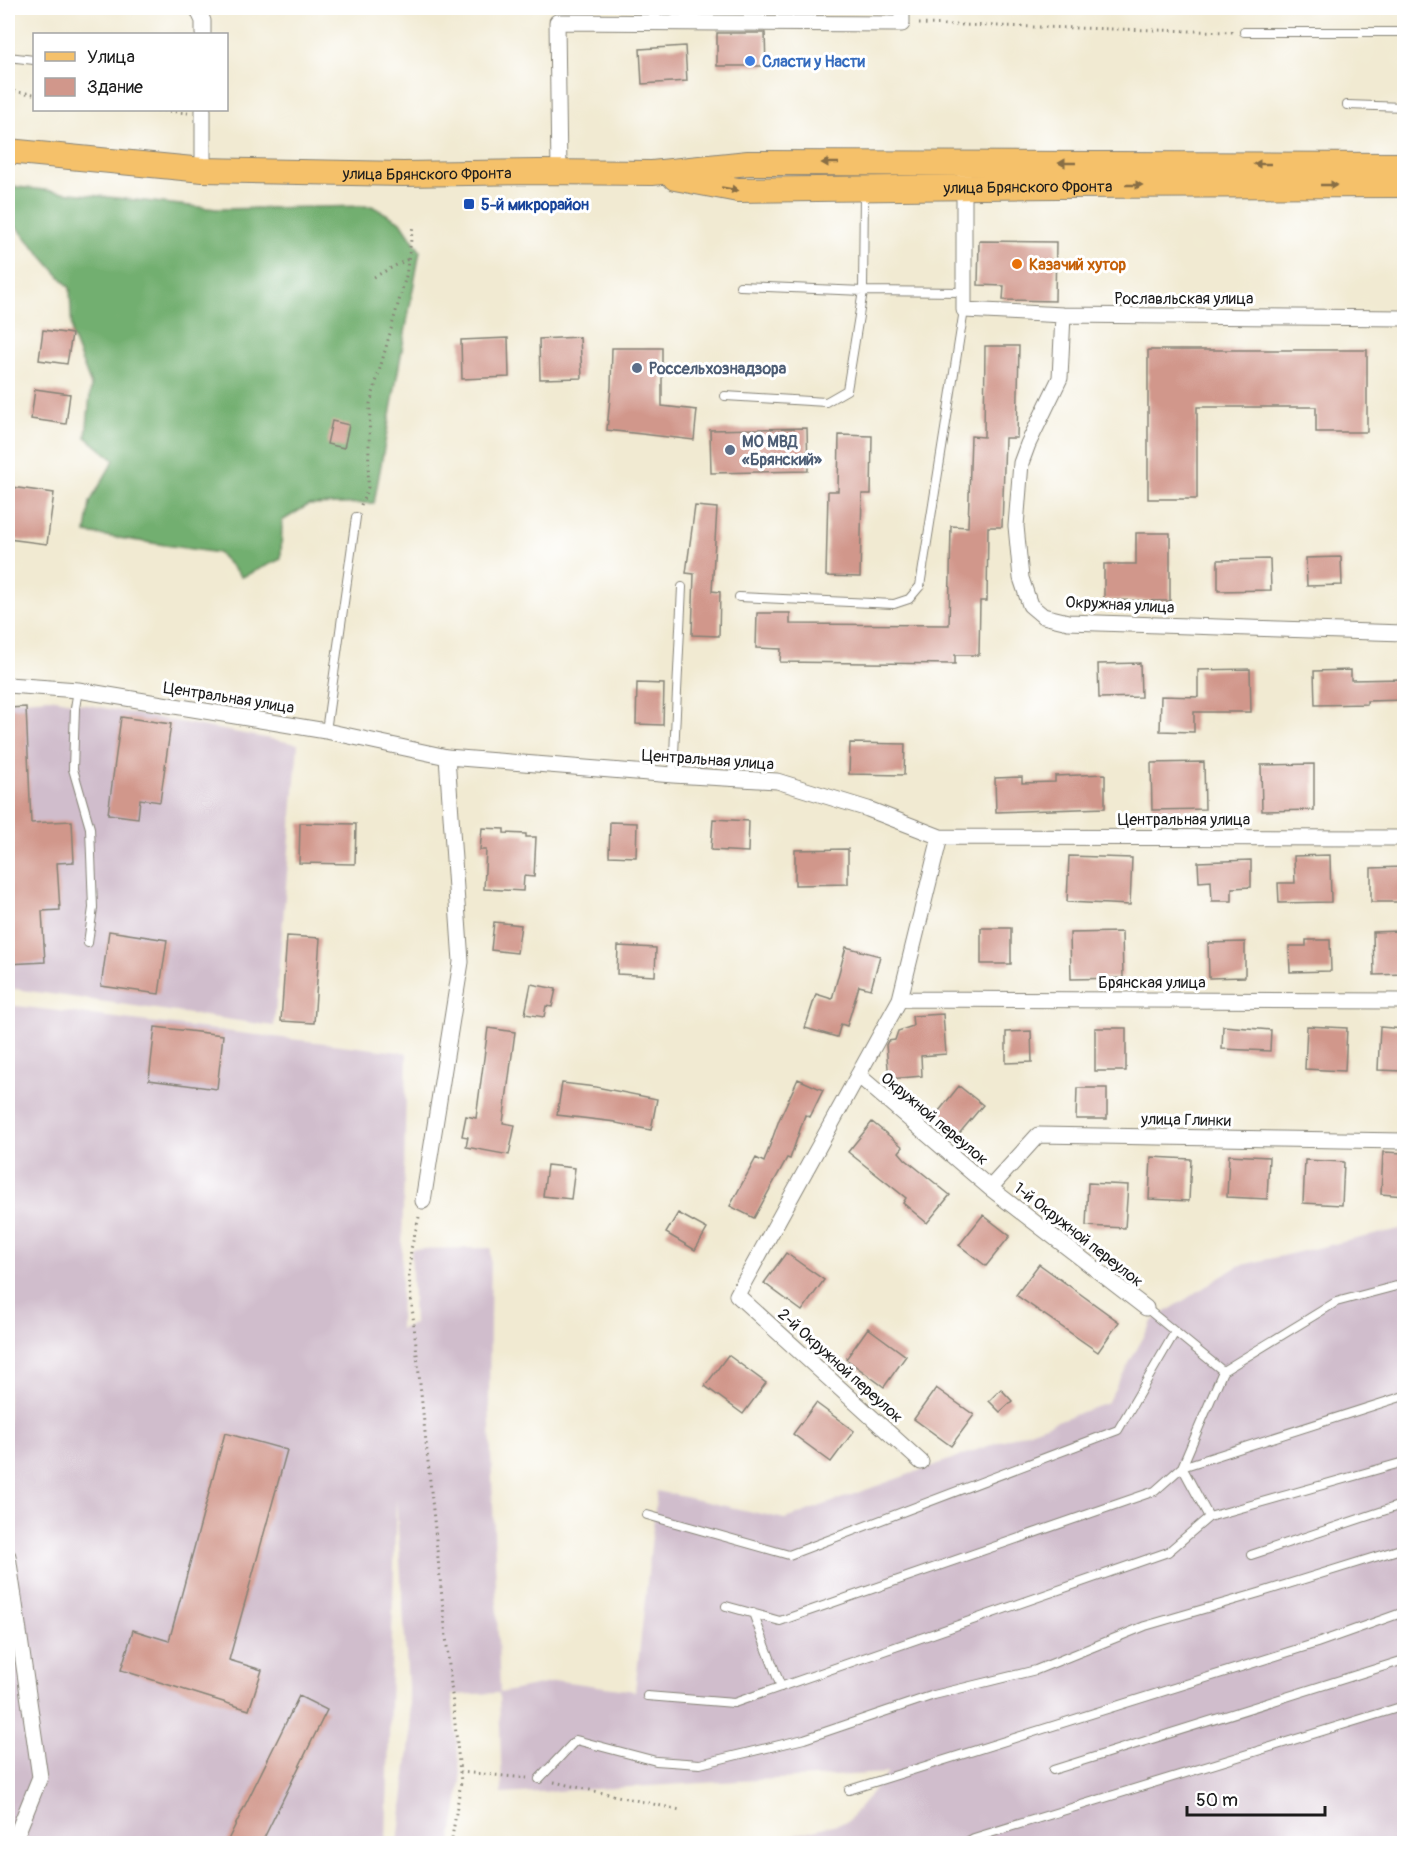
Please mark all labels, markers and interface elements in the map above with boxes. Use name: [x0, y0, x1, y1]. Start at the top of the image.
legend: [33, 33, 228, 111]
text: Улица: [87, 46, 135, 69]
place label: Сласти у Насти: [762, 52, 866, 72]
marker: Сласти у Насти: [743, 54, 757, 68]
text: Здание: [87, 76, 143, 99]
one-way arrow: [821, 158, 840, 168]
one-way arrow: [1058, 158, 1077, 168]
one-way arrow: [1253, 159, 1272, 169]
street label: улица Брянского Фронта: [341, 163, 512, 185]
street label: улица Брянского Фронта: [942, 177, 1112, 198]
one-way arrow: [1125, 180, 1144, 190]
one-way arrow: [1320, 180, 1339, 190]
one-way arrow: [720, 184, 739, 193]
place label: 5-й микрорайон: [481, 195, 589, 215]
marker: 5-й микрорайон: [462, 197, 476, 211]
place label: Казачий хутор: [1029, 255, 1127, 275]
marker: Казачий хутор: [1010, 257, 1024, 271]
street label: Рославльская улица: [1115, 289, 1253, 309]
place label: Россельхознадзора: [649, 359, 787, 379]
marker: Россельхознадзора: [630, 361, 644, 375]
place label: МО МВД «Брянский»: [742, 432, 823, 470]
marker: МО МВД «Брянский»: [723, 443, 737, 457]
street label: Окружная улица: [1065, 592, 1175, 618]
street label: Центральная улица: [162, 678, 296, 718]
street label: Центральная улица: [641, 745, 775, 775]
street label: Центральная улица: [1118, 810, 1250, 830]
street label: Брянская улица: [1098, 973, 1206, 993]
street label: Окружной переулок: [876, 1068, 992, 1170]
street label: улица Глинки: [1140, 1109, 1231, 1131]
street label: 1-й Окружной переулок: [1010, 1178, 1147, 1291]
street label: 2-й Окружной переулок: [774, 1304, 907, 1427]
scale bar: [1187, 1779, 1325, 1817]
text: 50 m: [1196, 1789, 1238, 1812]

